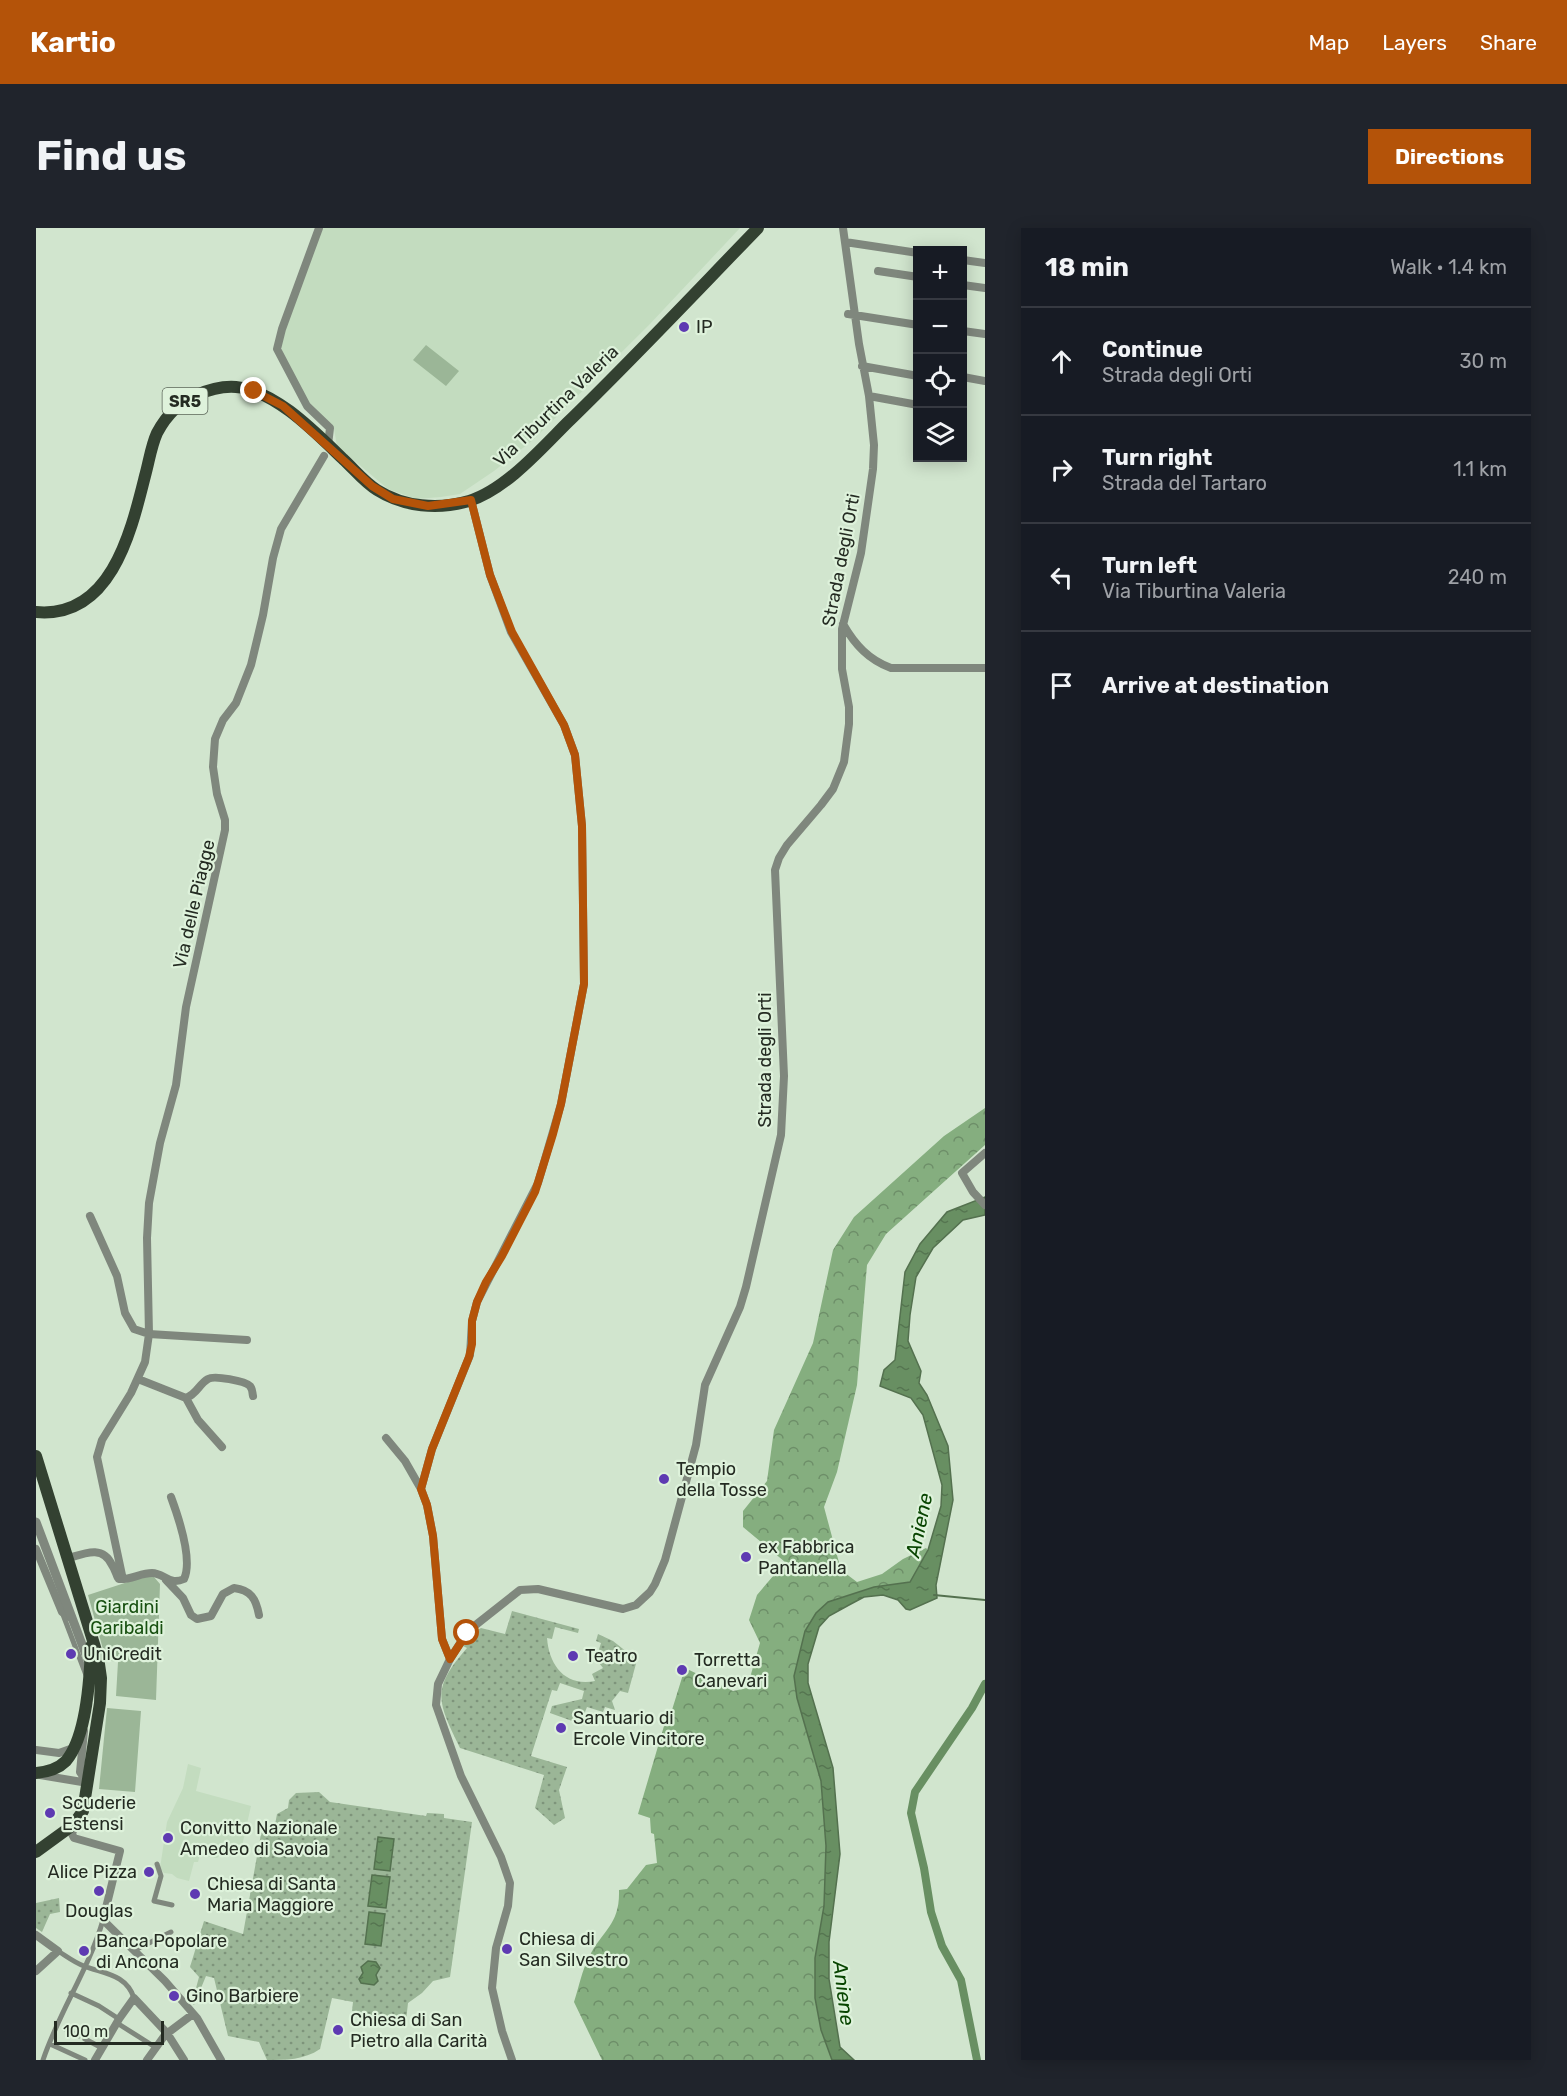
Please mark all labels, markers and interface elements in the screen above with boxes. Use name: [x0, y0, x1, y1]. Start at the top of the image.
text: Kartio: [30, 26, 116, 59]
text: Map: [1308, 30, 1349, 55]
text: Layers: [1382, 30, 1447, 55]
text: Share: [1480, 30, 1537, 55]
button: Directions: [1368, 129, 1531, 184]
text: Find us: [36, 131, 187, 181]
map controls: [913, 246, 967, 462]
button: +: [913, 246, 967, 300]
text: 18 min: [1045, 252, 1129, 283]
text: Walk · 1.4 km: [1390, 255, 1507, 279]
button: −: [913, 300, 967, 354]
place label: IP: [696, 316, 712, 338]
marker: IP: [677, 320, 691, 334]
text: Continue: [1102, 336, 1203, 363]
street label: Via Tiburtina Valeria: [489, 341, 623, 471]
icon: ahead: [1045, 345, 1078, 378]
text: 30 m: [1460, 349, 1507, 373]
button: locate: [913, 354, 967, 408]
text: Strada degli Orti: [1102, 363, 1252, 387]
route end: [240, 377, 266, 403]
road number: SR5: [162, 388, 208, 414]
button: layers: [913, 408, 967, 462]
text: Turn right: [1102, 444, 1212, 471]
icon: right: [1045, 453, 1078, 486]
text: 1.1 km: [1453, 457, 1507, 481]
text: Strada del Tartaro: [1102, 471, 1267, 495]
street label: Strada degli Orti: [817, 492, 865, 628]
text: Turn left: [1102, 552, 1197, 579]
icon: left: [1045, 561, 1078, 594]
text: 240 m: [1448, 565, 1507, 589]
text: Via Tiburtina Valeria: [1102, 579, 1286, 603]
icon: arrive: [1045, 669, 1078, 702]
text: Arrive at destination: [1102, 672, 1329, 699]
street label: Via delle Piagge: [168, 837, 220, 971]
street label: Strada degli Orti: [754, 992, 776, 1128]
place label: Tempio della Tosse: [676, 1458, 767, 1501]
marker: Tempio della Tosse: [657, 1472, 671, 1486]
water label: Aniene: [900, 1491, 937, 1560]
place label: ex Fabbrica Pantanella: [758, 1536, 854, 1579]
marker: ex Fabbrica Pantanella: [739, 1550, 753, 1564]
park label: Giardini Garibaldi: [90, 1596, 164, 1639]
route start: [453, 1619, 479, 1645]
place label: UniCredit: [83, 1643, 162, 1665]
place label: Teatro: [585, 1645, 638, 1667]
marker: UniCredit: [64, 1647, 78, 1661]
marker: Teatro: [566, 1649, 580, 1663]
place label: Torretta Canevari: [694, 1649, 767, 1692]
marker: Torretta Canevari: [675, 1663, 689, 1677]
place label: Santuario di Ercole Vincitore: [573, 1707, 705, 1750]
marker: Santuario di Ercole Vincitore: [554, 1721, 568, 1735]
place label: Scuderie Estensi: [62, 1792, 136, 1835]
marker: Scuderie Estensi: [43, 1806, 57, 1820]
place label: Convitto Nazionale Amedeo di Savoia: [180, 1817, 338, 1860]
marker: Convitto Nazionale Amedeo di Savoia: [161, 1831, 175, 1845]
place label: Alice Pizza: [48, 1861, 137, 1883]
marker: Alice Pizza: [142, 1865, 156, 1879]
place label: Chiesa di Santa Maria Maggiore: [207, 1873, 336, 1916]
marker: Douglas: [92, 1884, 106, 1898]
marker: Chiesa di Santa Maria Maggiore: [188, 1887, 202, 1901]
place label: Douglas: [65, 1900, 133, 1922]
place label: Chiesa di San Silvestro: [519, 1928, 628, 1971]
place label: Banca Popolare di Ancona: [96, 1930, 227, 1973]
marker: Chiesa di San Silvestro: [500, 1942, 514, 1956]
marker: Banca Popolare di Ancona: [77, 1944, 91, 1958]
water label: Aniene: [828, 1958, 860, 2027]
place label: Gino Barbiere: [186, 1985, 299, 2007]
marker: Gino Barbiere: [167, 1989, 181, 2003]
place label: Chiesa di San Pietro alla Carità: [350, 2009, 488, 2052]
scale bar: [54, 2018, 164, 2046]
text: 100 m: [63, 2022, 108, 2041]
marker: Chiesa di San Pietro alla Carità: [331, 2023, 345, 2037]

